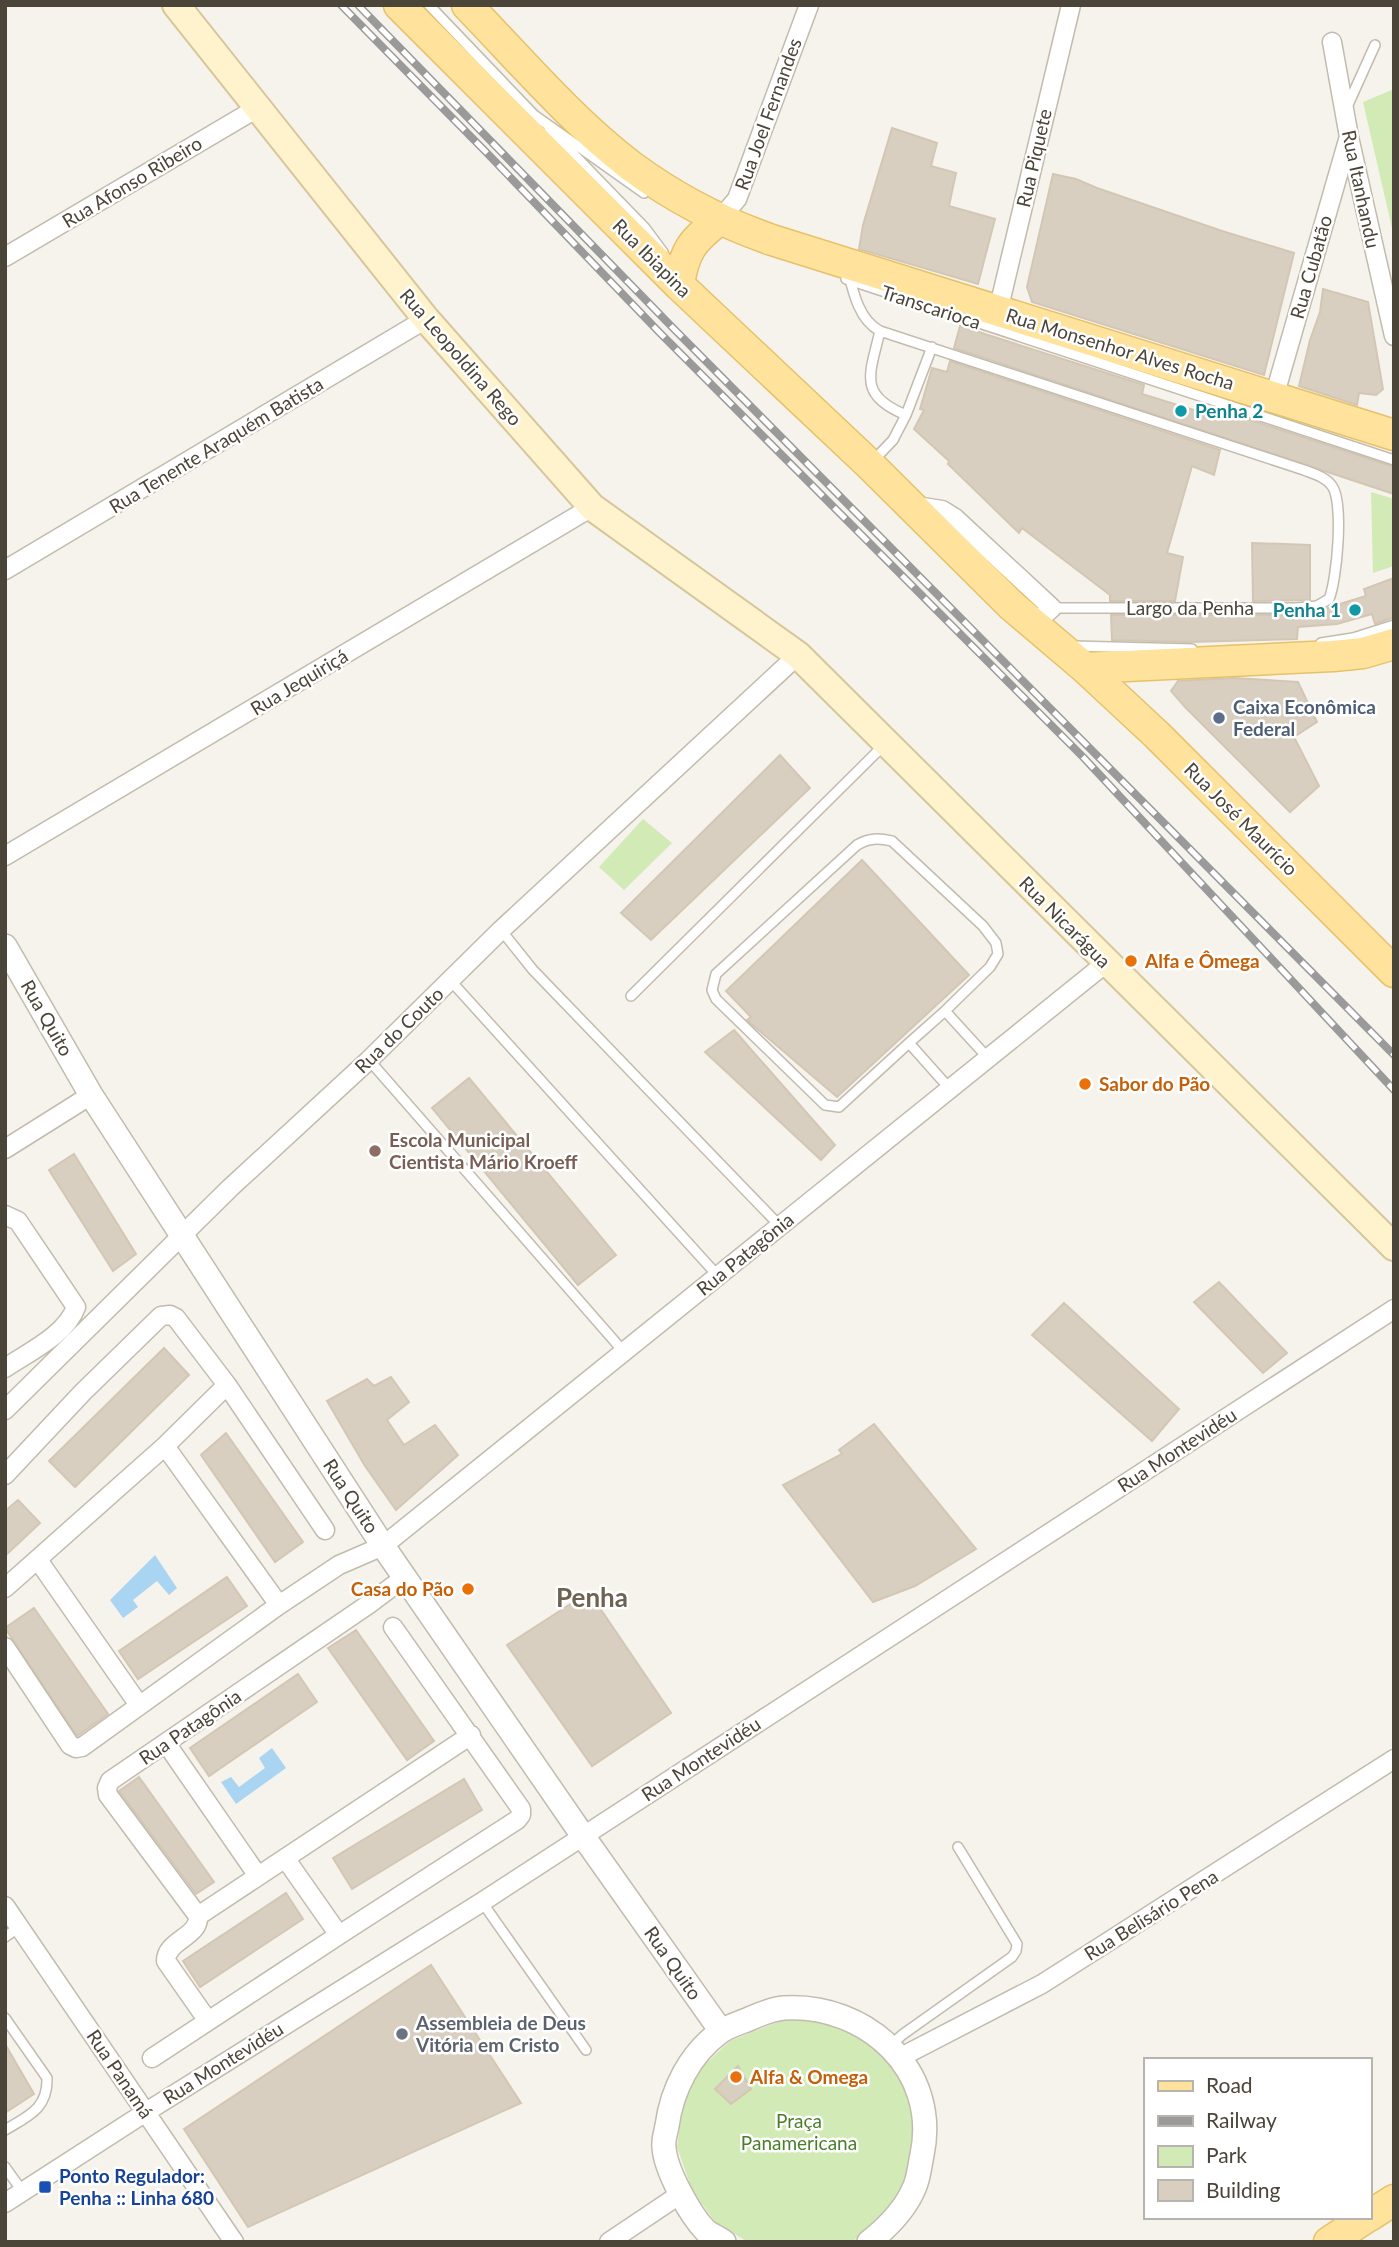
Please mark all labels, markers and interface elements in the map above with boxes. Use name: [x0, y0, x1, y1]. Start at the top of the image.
street label: Rua Joel Fernandes: [729, 35, 806, 193]
street label: Rua Piquete: [1011, 106, 1056, 209]
street label: Rua Itanhandu: [1338, 128, 1385, 250]
street label: Rua Afonso Ribeiro: [58, 131, 206, 232]
street label: Rua Cubatão: [1285, 212, 1336, 321]
street label: Rua Ibiapina: [608, 214, 696, 302]
street label: Transcarioca: [878, 280, 984, 333]
street label: Rua Leopoldina Rego: [396, 283, 527, 430]
street label: Rua Monsenhor Alves Rocha: [1003, 303, 1237, 394]
street label: Rua Tenente Araquém Batista: [105, 372, 327, 518]
place label: Penha 2: [1195, 399, 1263, 422]
marker: Penha 2: [1173, 403, 1189, 419]
street label: Largo da Penha: [1126, 596, 1254, 619]
place label: Penha 1: [1273, 598, 1341, 621]
marker: Penha 1: [1347, 602, 1363, 618]
street label: Rua Jequiriçá: [246, 644, 352, 720]
place label: Caixa Econômica Federal: [1233, 695, 1376, 740]
marker: Caixa Econômica Federal: [1211, 710, 1227, 726]
street label: Rua José Maurício: [1180, 757, 1303, 880]
street label: Rua Nicarágua: [1015, 871, 1116, 972]
place label: Alfa e Ômega: [1144, 949, 1260, 972]
marker: Alfa e Ômega: [1123, 953, 1139, 969]
street label: Rua Quito: [16, 976, 78, 1060]
street label: Rua do Couto: [350, 982, 448, 1078]
place label: Sabor do Pão: [1099, 1072, 1210, 1095]
marker: Sabor do Pão: [1077, 1076, 1093, 1092]
place label: Escola Municipal Cientista Mário Kroeff: [389, 1128, 578, 1173]
marker: Escola Municipal Cientista Mário Kroeff: [367, 1143, 383, 1159]
street label: Rua Patagônia: [692, 1207, 798, 1300]
street label: Rua Montevidéu: [1113, 1403, 1241, 1497]
street label: Rua Quito: [319, 1454, 384, 1537]
place label: Casa do Pão: [351, 1577, 454, 1600]
marker: Casa do Pão: [460, 1581, 476, 1597]
district label: Penha: [556, 1581, 628, 1613]
street label: Rua Patagônia: [134, 1684, 245, 1769]
street label: Rua Montevidéu: [637, 1712, 765, 1806]
street label: Rua Belisário Pena: [1080, 1864, 1222, 1965]
street label: Rua Quito: [640, 1922, 707, 2004]
place label: Assembleia de Deus Vitória em Cristo: [415, 2011, 586, 2056]
street label: Rua Montevidéu: [158, 2016, 287, 2109]
street label: Rua Panamá: [82, 2025, 158, 2122]
marker: Assembleia de Deus Vitória em Cristo: [394, 2026, 410, 2042]
legend: [1144, 2058, 1371, 2219]
place label: Alfa & Omega: [749, 2065, 868, 2088]
marker: Alfa & Omega: [728, 2069, 744, 2085]
text: Road: [1206, 2072, 1253, 2097]
text: Railway: [1206, 2107, 1277, 2132]
park label: Praça Panamericana: [741, 2109, 857, 2154]
text: Park: [1206, 2142, 1247, 2167]
place label: Ponto Regulador: Penha :: Linha 680: [59, 2164, 214, 2209]
text: Building: [1206, 2177, 1281, 2202]
marker: Ponto Regulador: Penha :: Linha 680: [37, 2179, 53, 2195]

